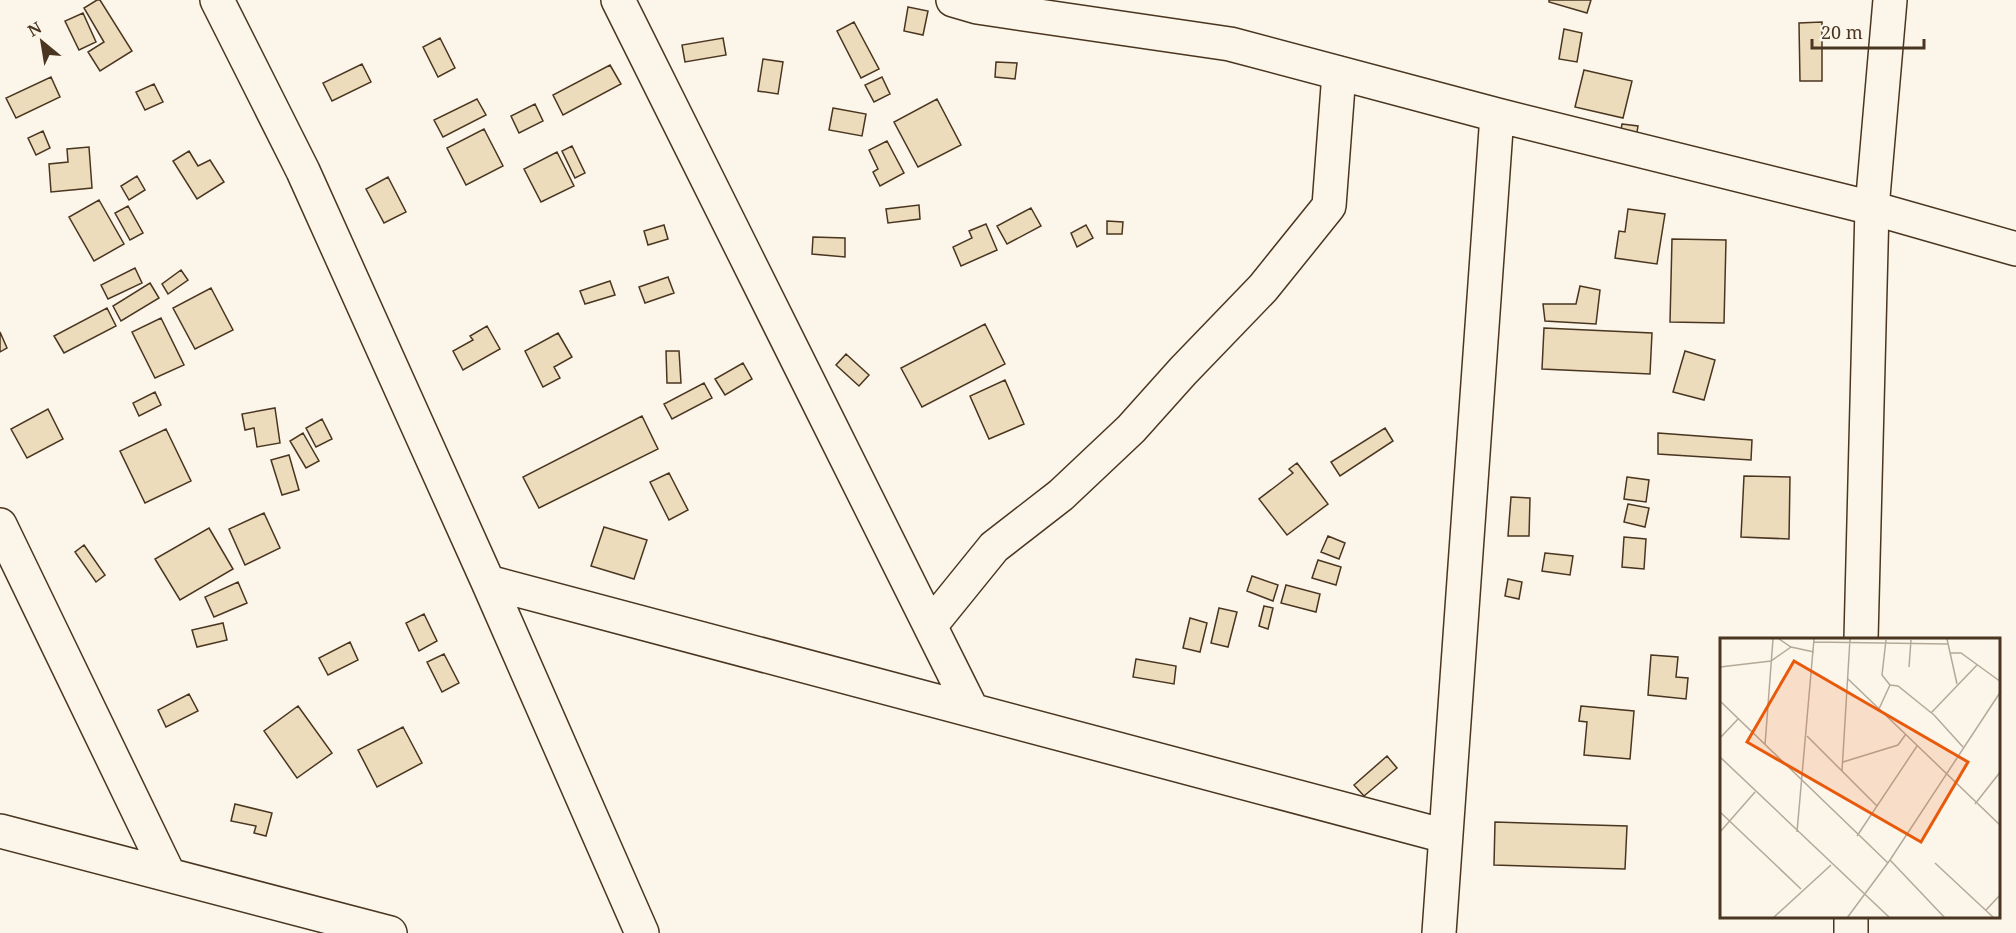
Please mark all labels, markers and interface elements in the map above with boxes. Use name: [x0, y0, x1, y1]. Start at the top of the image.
north arrow: [12, 12, 72, 72]
scale bar: [1812, 12, 1924, 50]
text: N: [24, 16, 46, 42]
text: 20 m: [1821, 20, 1863, 44]
inset map: [1720, 638, 2001, 918]

